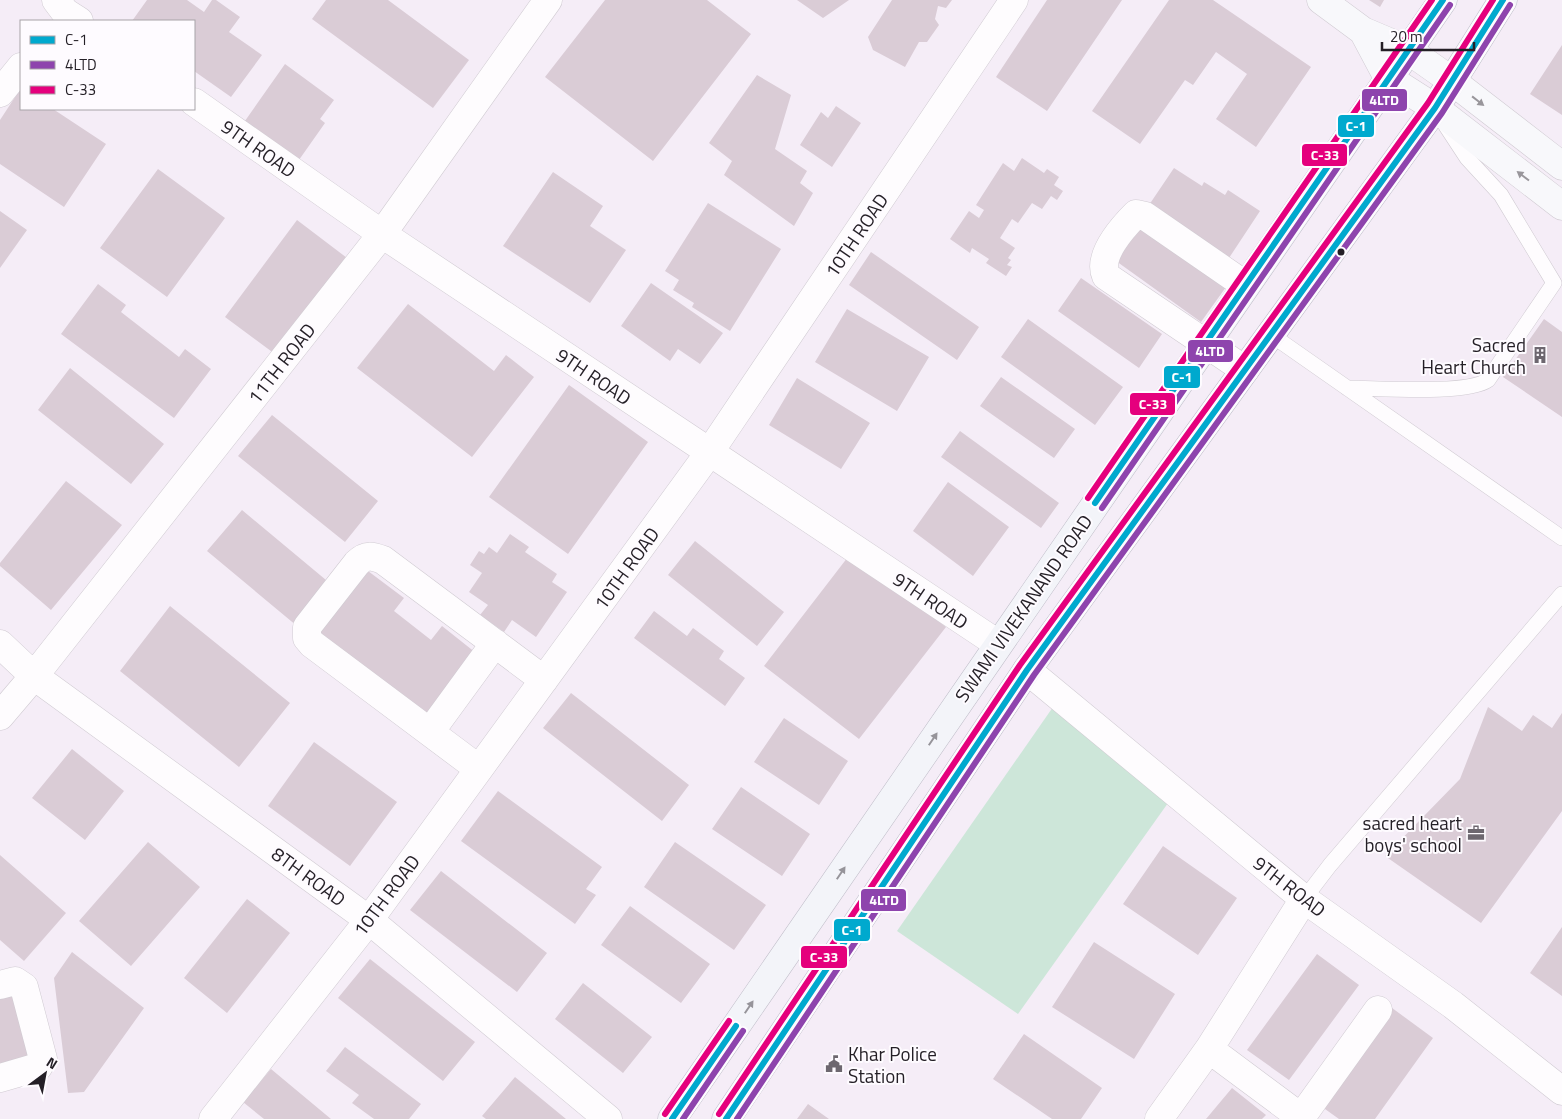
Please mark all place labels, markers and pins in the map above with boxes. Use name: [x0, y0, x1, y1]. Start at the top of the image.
unlabelled marker: [1336, 247, 1346, 257]
place label: Sacred Heart Church: [1421, 330, 1526, 381]
building icon: Sacred Heart Church: [1530, 345, 1550, 365]
place label: sacred heart boys' school: [1363, 808, 1462, 859]
office icon: sacred heart boys' school: [1466, 823, 1486, 843]
place label: Khar Police Station: [848, 1039, 937, 1090]
public building icon: Khar Police Station: [824, 1054, 844, 1074]

